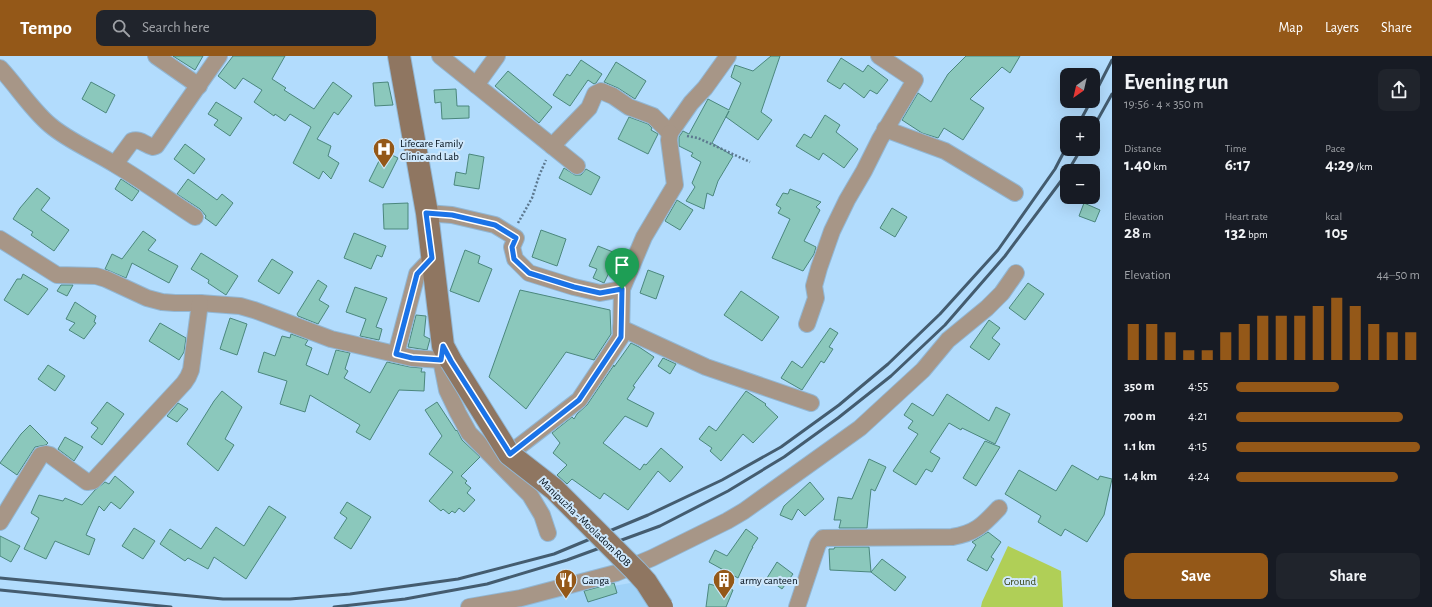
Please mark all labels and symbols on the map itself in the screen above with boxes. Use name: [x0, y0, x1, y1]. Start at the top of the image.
north arrow: [1060, 68, 1100, 108]
hospital icon: Lifecare Family Clinic and Lab: [371, 136, 397, 169]
place label: Lifecare Family Clinic and Lab: [400, 138, 464, 162]
pin: [605, 248, 639, 289]
street label: Manipuzha - Mooladom ROB: [537, 475, 633, 569]
restaurant icon: Ganga: [553, 567, 579, 600]
building icon: army canteen: [711, 567, 737, 600]
place label: Ganga: [582, 575, 609, 586]
place label: army canteen: [740, 575, 798, 586]
park label: Ground: [1004, 576, 1036, 587]

